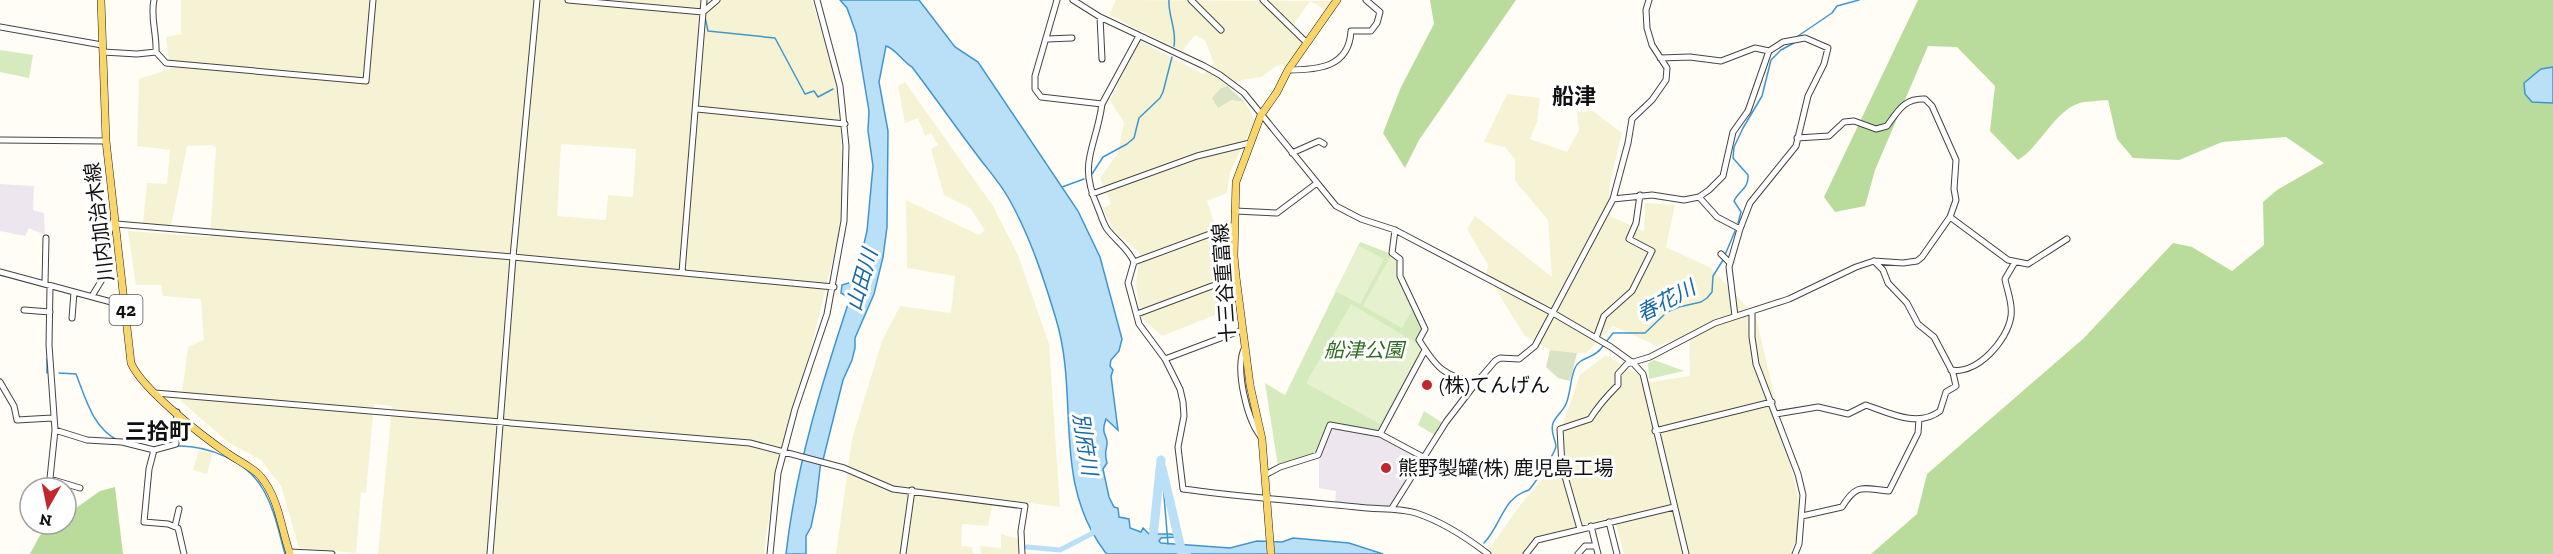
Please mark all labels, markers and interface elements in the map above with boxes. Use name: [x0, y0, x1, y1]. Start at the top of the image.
district label: 船津: [1552, 83, 1596, 110]
street label: 川内加治木線: [80, 161, 118, 283]
street label: 十三谷重富線: [1208, 222, 1240, 344]
water label: 山田川: [841, 244, 883, 314]
water label: 春花川: [1632, 274, 1701, 326]
road number: 42: [110, 295, 142, 325]
park label: 船津公園: [1324, 338, 1407, 362]
place label: (株)てんげん: [1439, 373, 1550, 397]
marker: (株)てんげん: [1420, 378, 1434, 392]
water label: 別府川: [1068, 411, 1103, 479]
district label: 三拾町: [125, 418, 191, 445]
place label: 熊野製罐(株) 鹿児島工場: [1398, 456, 1614, 480]
marker: 熊野製罐(株) 鹿児島工場: [1379, 461, 1393, 475]
north arrow: [18, 476, 78, 536]
text: N: [38, 510, 53, 531]

